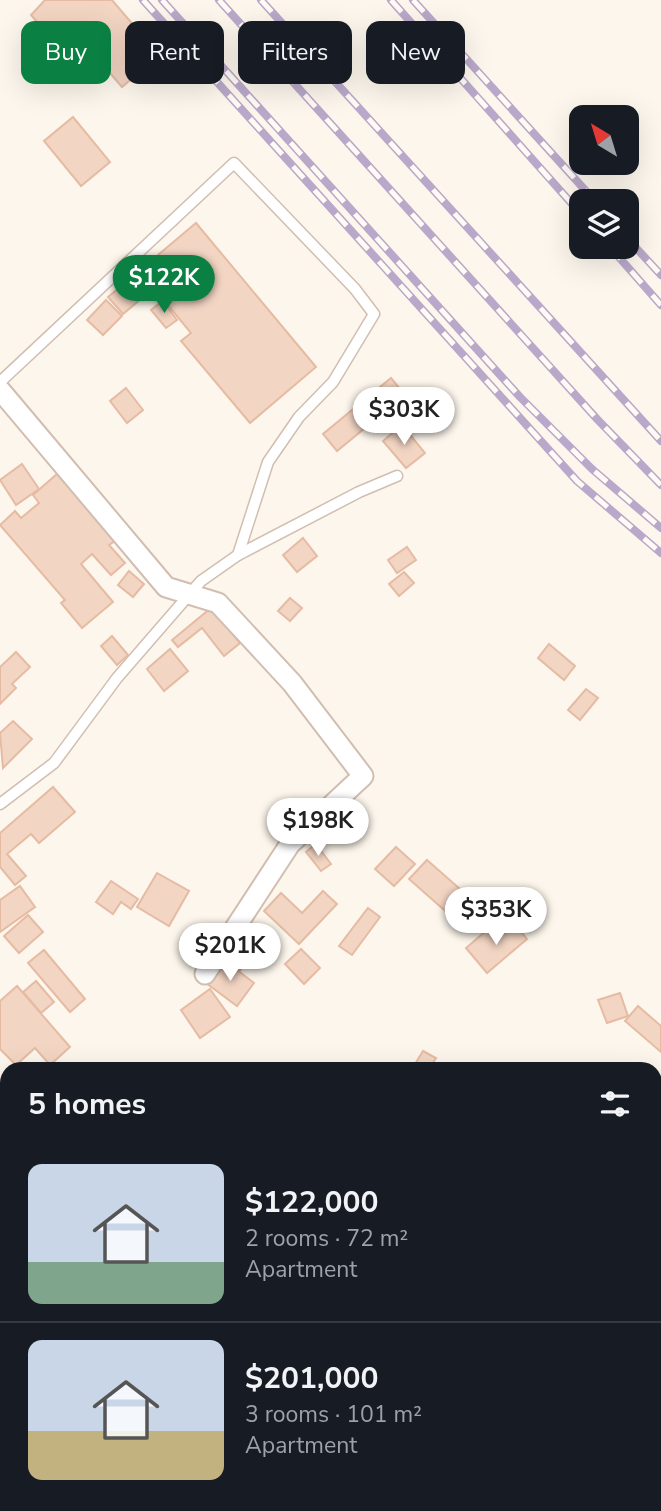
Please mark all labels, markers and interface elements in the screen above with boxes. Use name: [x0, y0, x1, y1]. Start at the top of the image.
chip: Buy: [21, 21, 111, 84]
chip: Rent: [125, 21, 224, 84]
chip: Filters: [238, 21, 352, 84]
chip: New: [366, 21, 465, 84]
north arrow: [569, 105, 639, 175]
map controls: [569, 105, 639, 259]
button: layers: [569, 189, 639, 259]
pin: $122K: [115, 256, 213, 315]
text: $122K: [129, 262, 199, 293]
pin: $303K: [355, 388, 453, 447]
text: $303K: [369, 394, 439, 425]
pin: $198K: [269, 798, 367, 858]
text: $198K: [283, 805, 353, 836]
pin: $353K: [447, 888, 545, 947]
text: $353K: [461, 894, 531, 925]
pin: $201K: [181, 923, 279, 983]
text: $201K: [195, 930, 265, 961]
text: 5 homes: [28, 1084, 146, 1125]
icon: filters: [596, 1085, 634, 1123]
text: $122,000: [245, 1182, 378, 1223]
icon: home: [84, 1192, 168, 1276]
text: 2 rooms · 72 m²: [245, 1223, 408, 1254]
text: Apartment: [245, 1254, 357, 1285]
text: $201,000: [245, 1358, 378, 1399]
icon: home: [84, 1368, 168, 1452]
text: 3 rooms · 101 m²: [245, 1399, 422, 1430]
text: Apartment: [245, 1430, 357, 1461]

